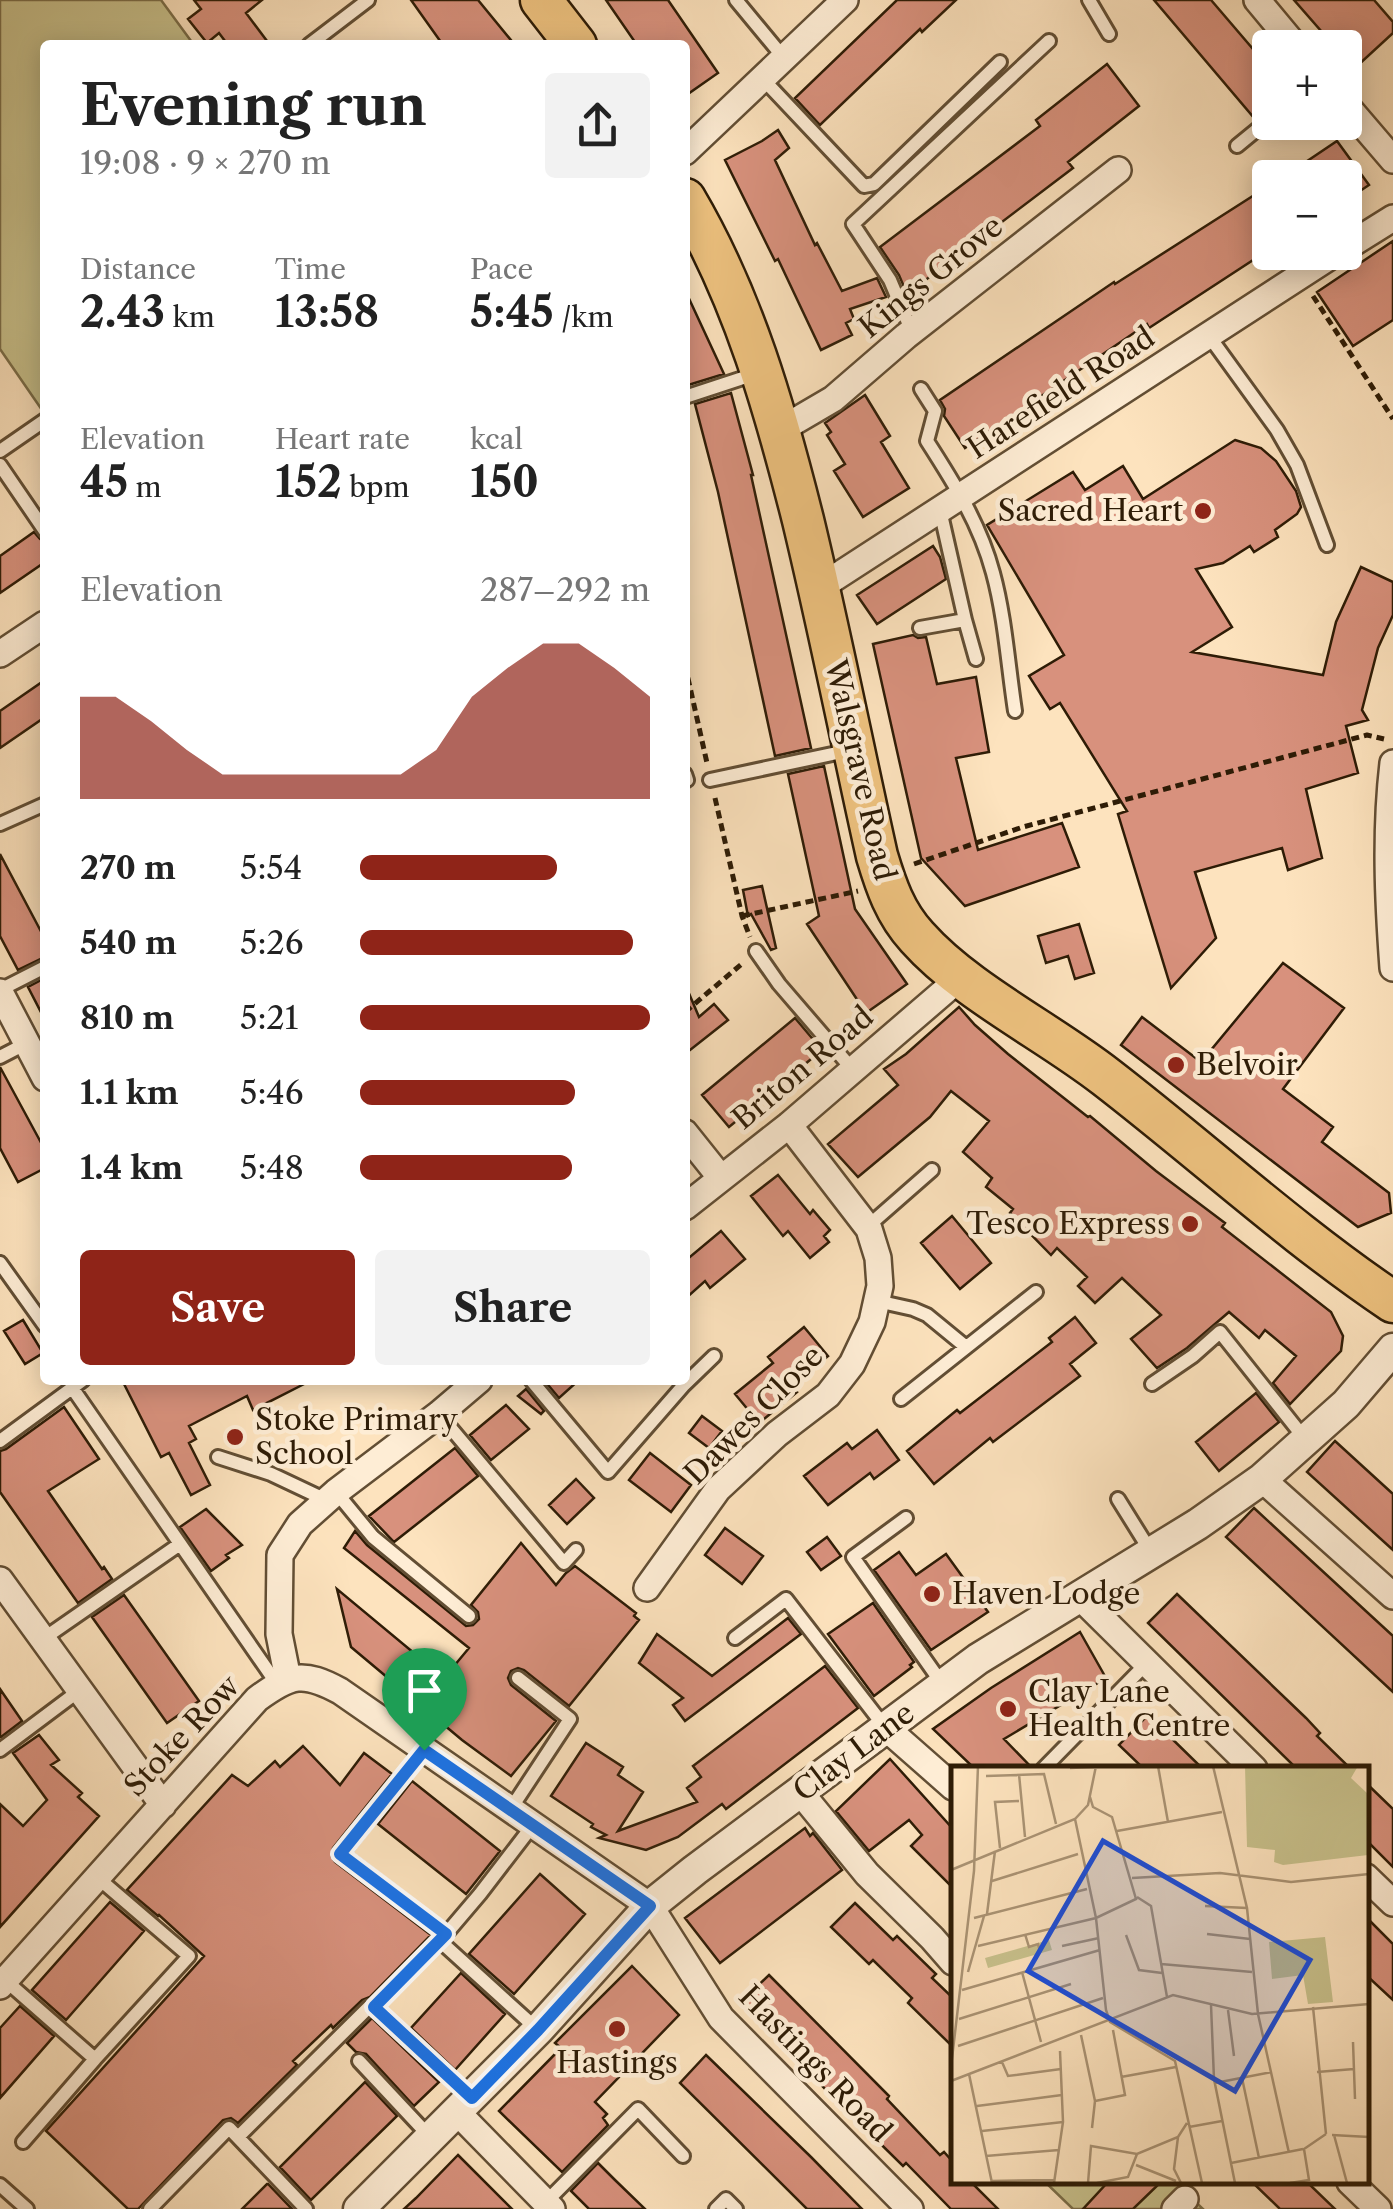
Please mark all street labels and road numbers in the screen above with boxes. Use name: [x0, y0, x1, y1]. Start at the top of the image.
street label: Kings Grove: [851, 207, 1010, 346]
street label: Harefield Road: [960, 318, 1161, 467]
street label: Walsgrave Road: [817, 655, 904, 884]
street label: Briton Road: [725, 998, 881, 1137]
street label: Dawes Close: [676, 1337, 831, 1492]
street label: Stoke Row: [116, 1667, 248, 1804]
street label: Clay Lane: [786, 1694, 922, 1809]
street label: Hastings Road: [731, 1978, 899, 2150]

